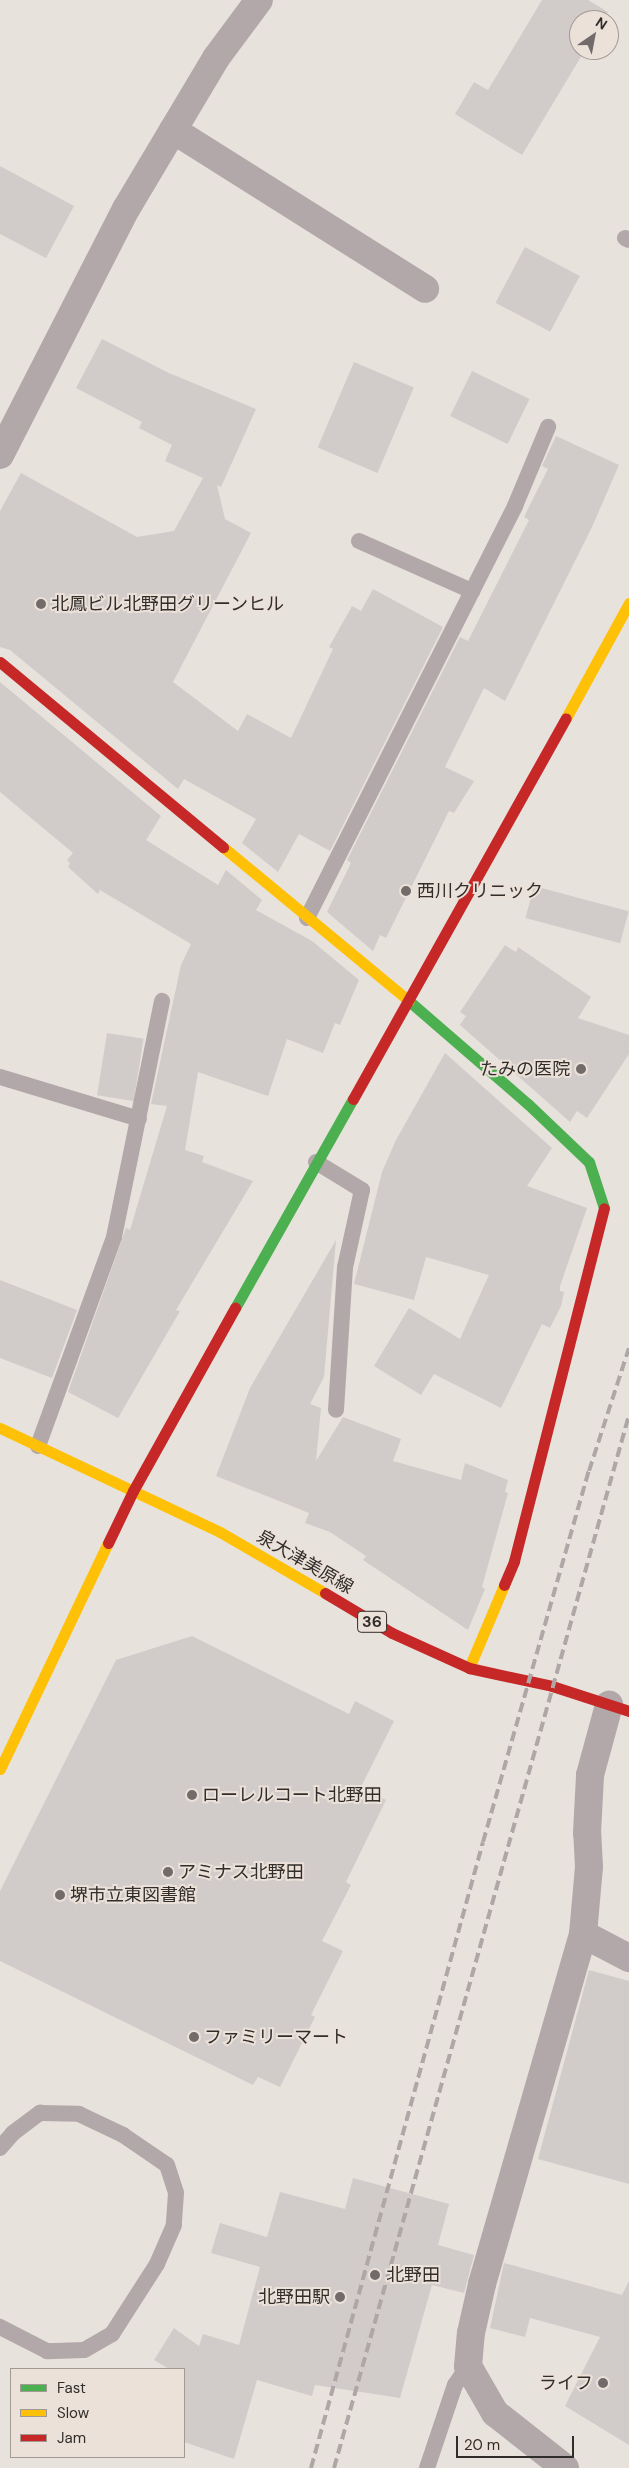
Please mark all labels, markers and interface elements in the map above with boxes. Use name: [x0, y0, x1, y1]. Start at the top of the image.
north arrow: [569, 10, 619, 60]
text: N: [592, 13, 611, 34]
place label: 北鳳ビル北野田グリーンヒル: [51, 593, 285, 615]
marker: 北鳳ビル北野田グリーンヒル: [35, 598, 47, 610]
place label: 西川クリニック: [417, 880, 543, 902]
marker: 西川クリニック: [399, 884, 413, 898]
place label: たみの医院: [480, 1058, 570, 1080]
marker: たみの医院: [574, 1062, 588, 1076]
street label: 泉大津美原線: [253, 1526, 357, 1598]
road number: 36: [357, 1608, 387, 1635]
place label: ローレルコート北野田: [202, 1784, 382, 1806]
marker: ローレルコート北野田: [186, 1789, 198, 1801]
place label: アミナス北野田: [178, 1861, 304, 1883]
marker: アミナス北野田: [162, 1866, 174, 1878]
place label: 堺市立東図書館: [70, 1884, 196, 1906]
marker: 堺市立東図書館: [54, 1889, 66, 1901]
place label: ファミリーマート: [204, 2026, 348, 2048]
marker: ファミリーマート: [188, 2031, 200, 2043]
place label: 北野田: [386, 2264, 440, 2286]
marker: 北野田: [368, 2268, 382, 2282]
place label: 北野田駅: [258, 2286, 330, 2308]
marker: 北野田駅: [334, 2291, 346, 2303]
legend: [10, 2368, 185, 2458]
place label: ライフ: [539, 2372, 593, 2394]
marker: ライフ: [597, 2377, 609, 2389]
text: Fast: [57, 2378, 86, 2398]
text: Slow: [57, 2403, 89, 2423]
scale bar: [459, 2426, 576, 2458]
text: Jam: [57, 2428, 86, 2448]
text: 20 m: [464, 2435, 500, 2455]

